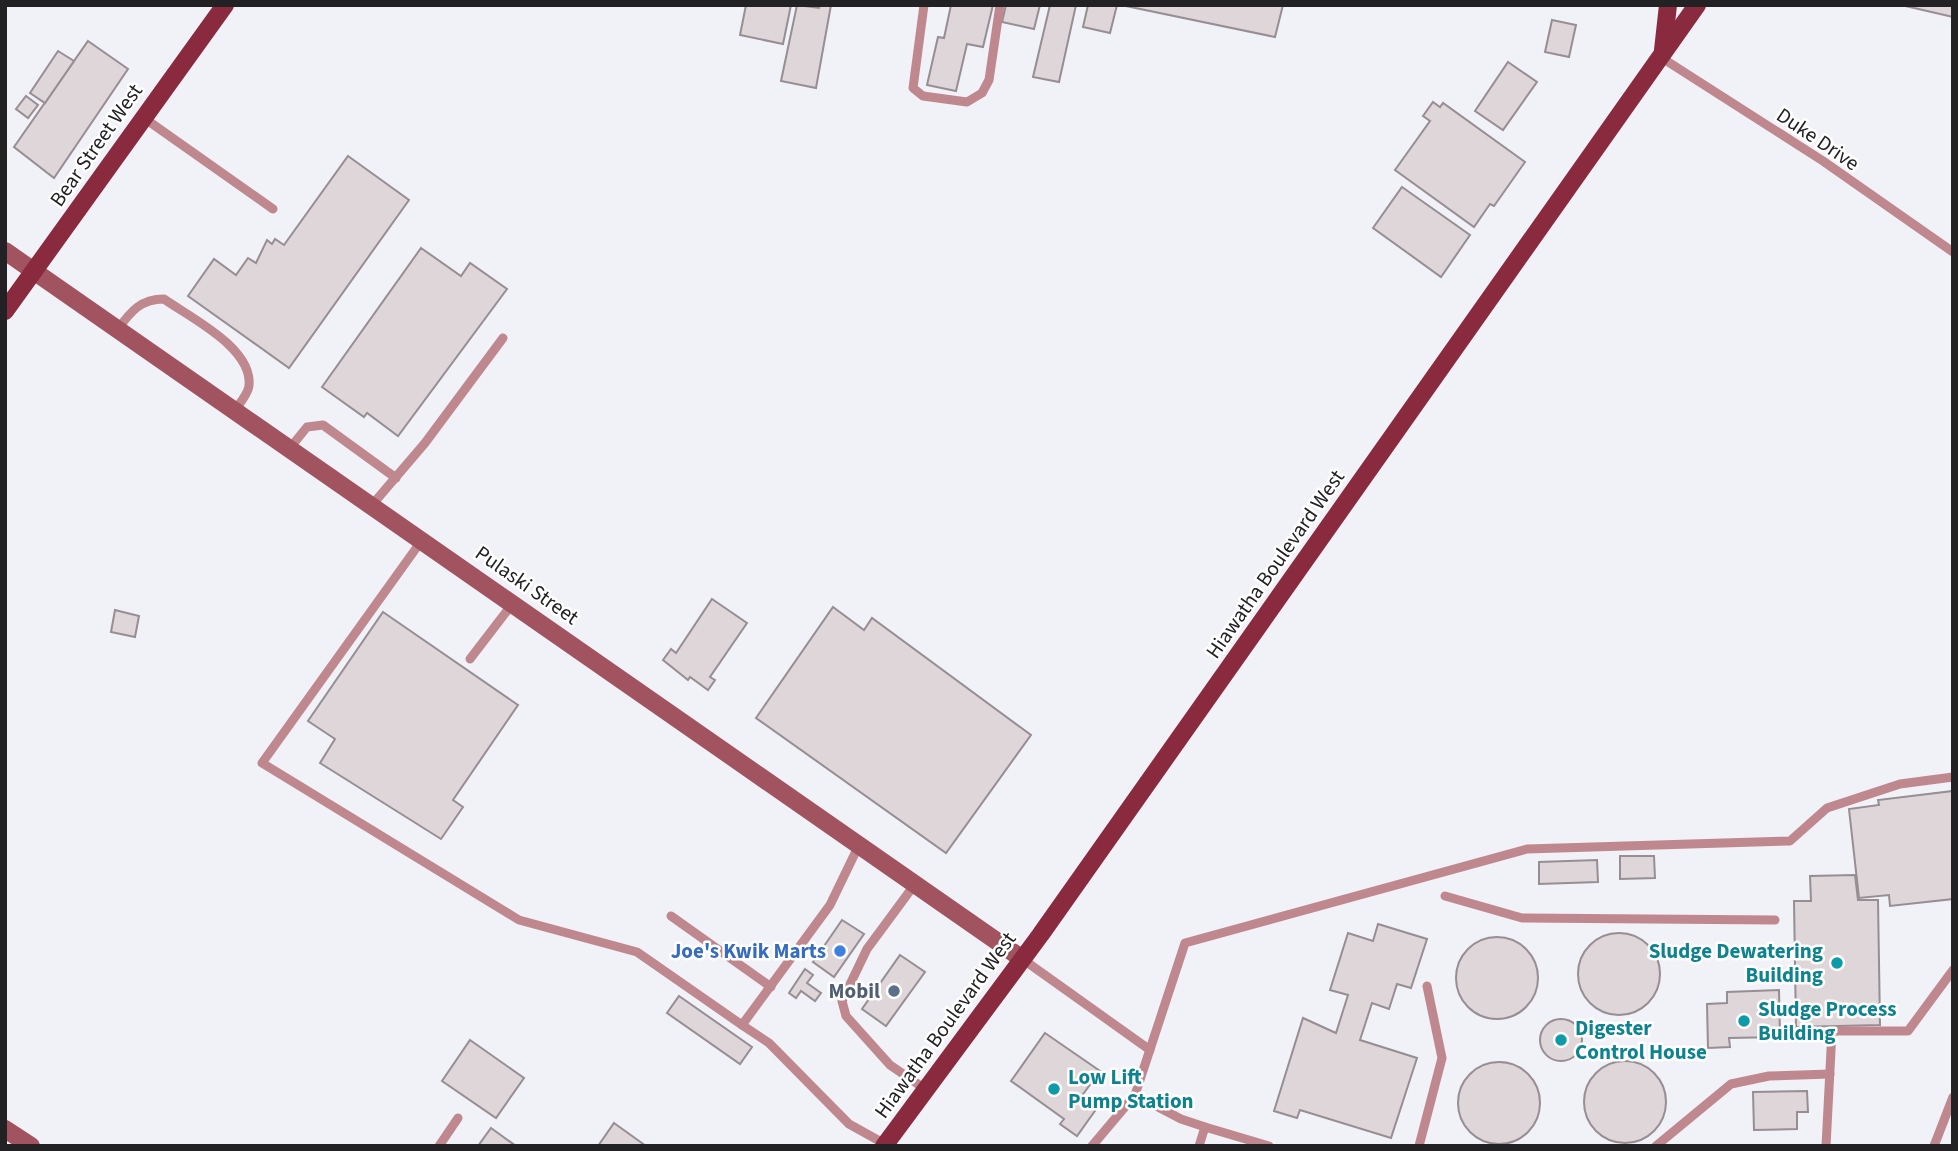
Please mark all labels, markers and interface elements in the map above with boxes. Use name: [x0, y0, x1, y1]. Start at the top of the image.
street label: Bear Street West: [42, 78, 150, 212]
street label: Duke Drive: [1770, 100, 1866, 178]
street label: Hiawatha Boulevard West: [1198, 464, 1352, 664]
street label: Pulaski Street: [469, 538, 585, 632]
street label: Hiawatha Boulevard West: [867, 925, 1023, 1125]
place label: Joe's Kwik Marts: [671, 936, 826, 966]
place label: Sludge Dewatering Building: [1649, 936, 1823, 990]
marker: Joe's Kwik Marts: [832, 943, 848, 959]
marker: Sludge Dewatering Building: [1829, 955, 1845, 971]
place label: Mobil: [829, 976, 880, 1006]
marker: Mobil: [886, 983, 902, 999]
place label: Sludge Process Building: [1758, 994, 1897, 1048]
place label: Digester Control House: [1575, 1013, 1707, 1067]
marker: Sludge Process Building: [1736, 1013, 1752, 1029]
marker: Digester Control House: [1553, 1032, 1569, 1048]
place label: Low Lift Pump Station: [1068, 1062, 1194, 1116]
marker: Low Lift Pump Station: [1046, 1081, 1062, 1097]

